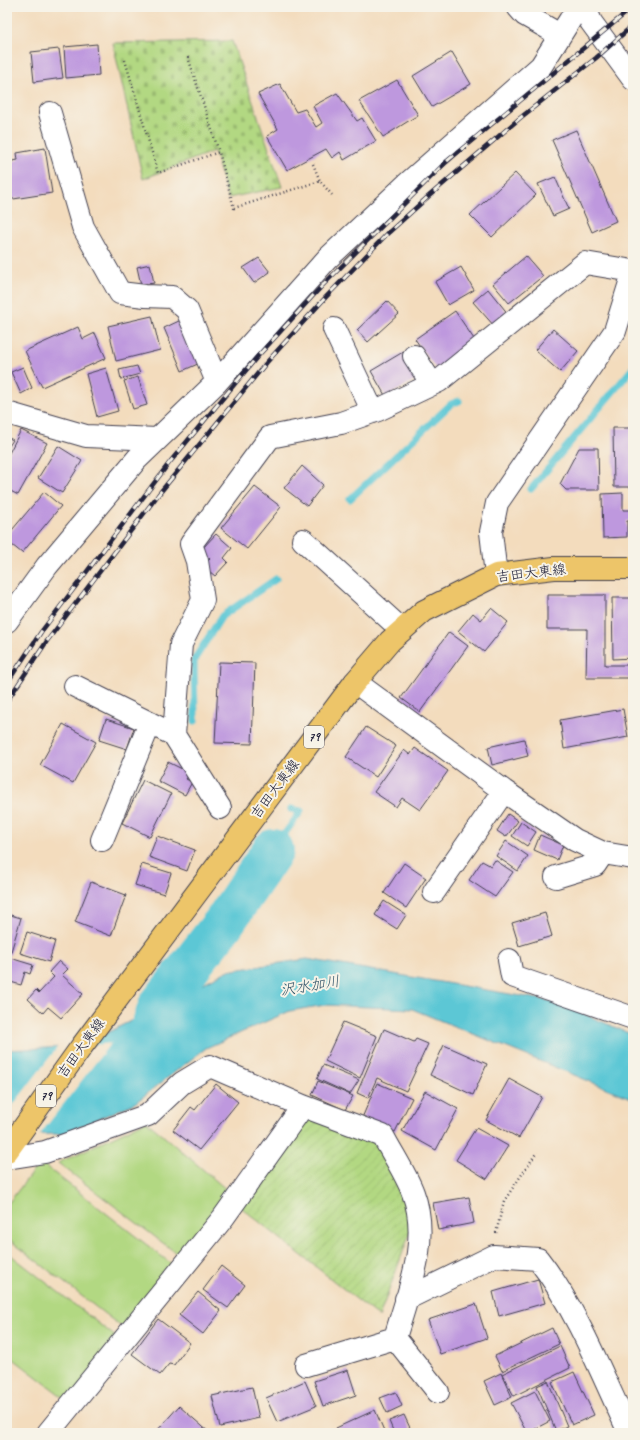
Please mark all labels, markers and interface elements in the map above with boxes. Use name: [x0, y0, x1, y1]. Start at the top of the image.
street label: 吉田大東線: [495, 560, 567, 586]
road number: 79: [304, 726, 324, 748]
street label: 吉田大東線: [247, 756, 303, 822]
water label: 沢水加川: [279, 972, 341, 1000]
street label: 吉田大東線: [54, 1015, 108, 1081]
road number: 79: [36, 1085, 56, 1107]

